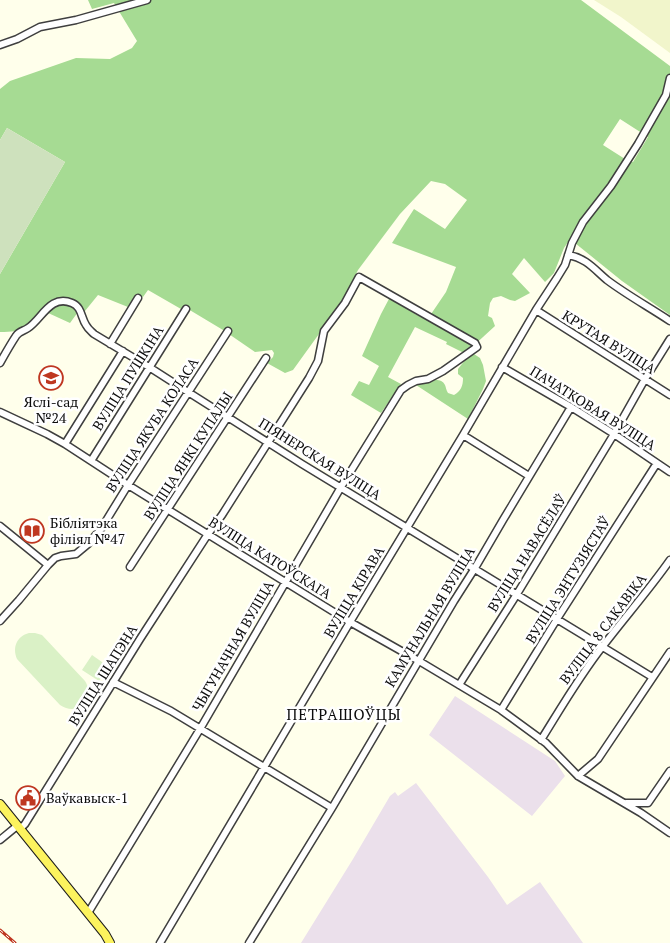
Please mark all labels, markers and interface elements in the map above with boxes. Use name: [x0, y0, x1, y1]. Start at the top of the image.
street label: КРУТАЯ ВУЛІЦА: [559, 305, 660, 378]
street label: ВУЛІЦА ПУШКІНА: [88, 321, 168, 434]
street label: ВУЛІЦА ЯКУБА КОЛАСА: [101, 353, 203, 496]
street label: ПАЧАТКОВАЯ ВУЛІЦА: [527, 361, 660, 454]
school or university icon: Яслі-сад №24: [38, 365, 64, 391]
street label: ВУЛІЦА ЯНКІ КУПАЛЫ: [139, 388, 236, 524]
place label: Яслі-сад №24: [24, 392, 78, 427]
street label: ПІЯНЕРСКАЯ ВУЛІЦА: [255, 413, 386, 504]
street label: ВУЛІЦА НАВАСЁЛАЎ: [483, 490, 571, 615]
street label: ВУЛІЦА КАТОЎСКАГА: [205, 512, 336, 603]
street label: ВУЛІЦА ЭНТУЗІЯСТАЎ: [521, 512, 615, 647]
place label: Бібліятэка філіял №47: [50, 513, 125, 548]
library icon: Бібліятэка філіял №47: [19, 518, 45, 544]
street label: ВУЛІЦА КІРАВА: [319, 542, 389, 641]
street label: КАМУНАЛЬНАЯ ВУЛІЦА: [380, 543, 479, 690]
street label: ВУЛІЦА 8 САКАВІКА: [555, 569, 651, 688]
street label: ЧЫГУНАЧНАЯ ВУЛІЦА: [187, 577, 278, 715]
street label: ВУЛІЦА ШАПЭНА: [64, 620, 141, 729]
district label: ПЕТРАШОЎЦЫ: [287, 704, 401, 724]
public building icon: Ваўкавыск-1: [15, 785, 41, 811]
place label: Ваўкавыск-1: [46, 788, 128, 807]

